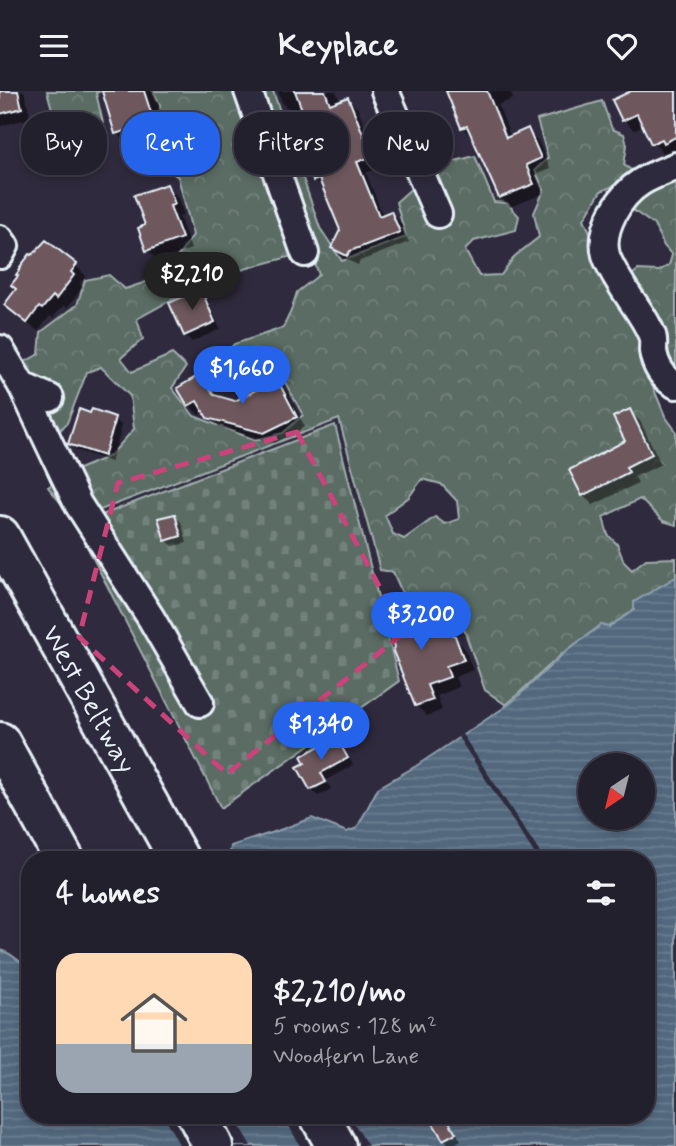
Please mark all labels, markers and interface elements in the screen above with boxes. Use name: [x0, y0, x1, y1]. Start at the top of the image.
text: Keyplace: [278, 25, 398, 67]
icon: menu: [35, 27, 73, 65]
icon: heart: [603, 27, 641, 65]
chip: Buy: [21, 112, 107, 175]
chip: Rent: [121, 112, 220, 175]
chip: Filters: [234, 112, 349, 175]
chip: New: [363, 112, 453, 175]
pin: $2,210: [135, 253, 249, 312]
text: $2,210: [160, 260, 224, 290]
pin: $1,660: [185, 347, 299, 406]
text: $1,660: [209, 354, 275, 384]
pin: $3,200: [364, 593, 478, 652]
text: $3,200: [387, 600, 455, 630]
street label: West Beltway: [32, 619, 144, 781]
pin: $1,340: [264, 703, 378, 762]
text: $1,340: [289, 710, 353, 740]
north arrow: [578, 753, 654, 829]
map controls: [578, 753, 655, 830]
text: 4 homes: [56, 874, 160, 913]
icon: filters: [582, 874, 620, 912]
text: $2,210/mo: [273, 973, 406, 1012]
icon: home: [112, 981, 196, 1065]
text: 5 rooms · 128 m²: [273, 1012, 437, 1042]
text: Woodfern Lane: [273, 1042, 419, 1072]

